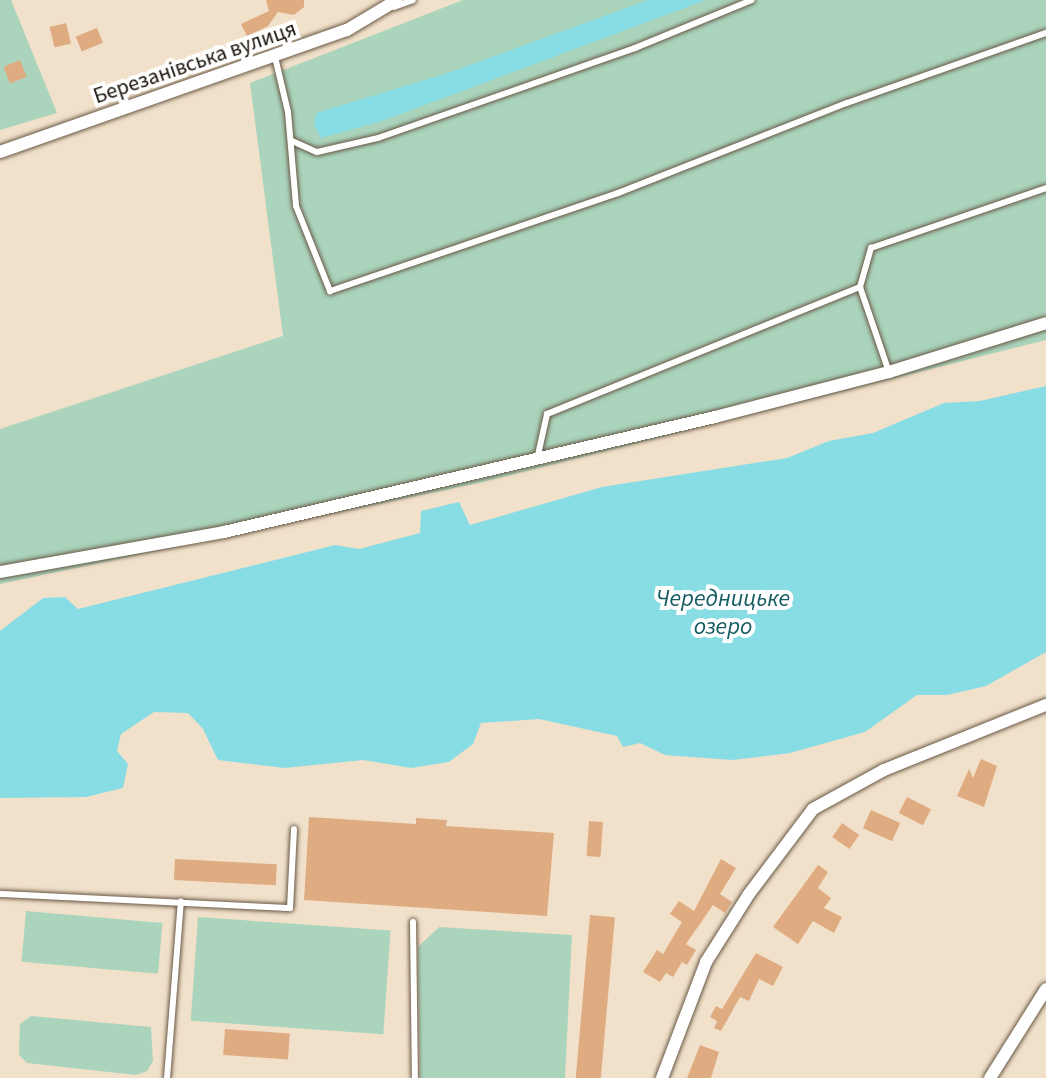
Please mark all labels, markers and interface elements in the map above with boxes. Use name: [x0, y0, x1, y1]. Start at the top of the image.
street label: Березанівська вулиця: [90, 16, 300, 110]
water label: Чередницьке озеро: [656, 585, 790, 641]

